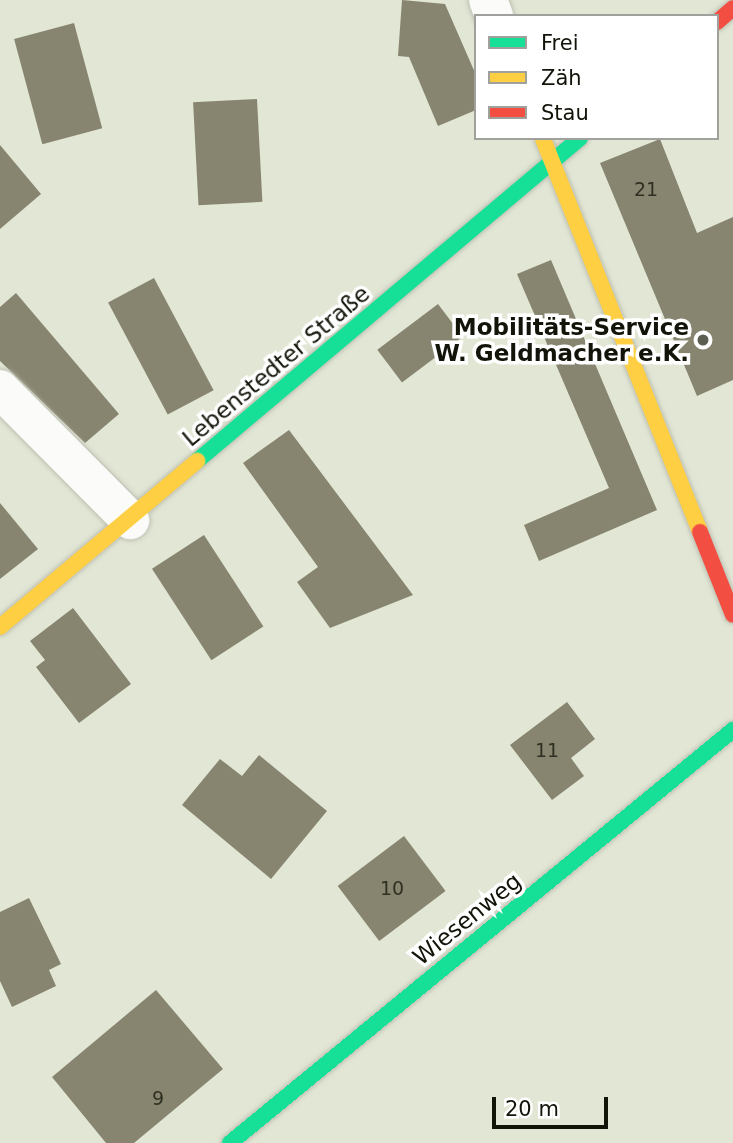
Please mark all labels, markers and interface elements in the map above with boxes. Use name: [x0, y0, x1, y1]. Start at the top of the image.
legend: [474, 14, 719, 140]
text: Frei: [541, 31, 578, 55]
text: Zäh: [541, 66, 582, 90]
text: Stau: [541, 101, 589, 125]
house number: 21: [634, 179, 658, 201]
street label: Lebenstedter Straße: [177, 280, 375, 452]
place label: Mobilitäts-Service W. Geldmacher e.K.: [435, 313, 689, 367]
marker: Mobilitäts-Service W. Geldmacher e.K.: [695, 332, 711, 348]
house number: 11: [535, 740, 559, 762]
street label: Wiesenweg: [407, 867, 527, 971]
house number: 10: [380, 878, 404, 900]
scale bar: [495, 1084, 610, 1128]
house number: 9: [152, 1088, 164, 1110]
text: 20 m: [505, 1097, 559, 1121]

